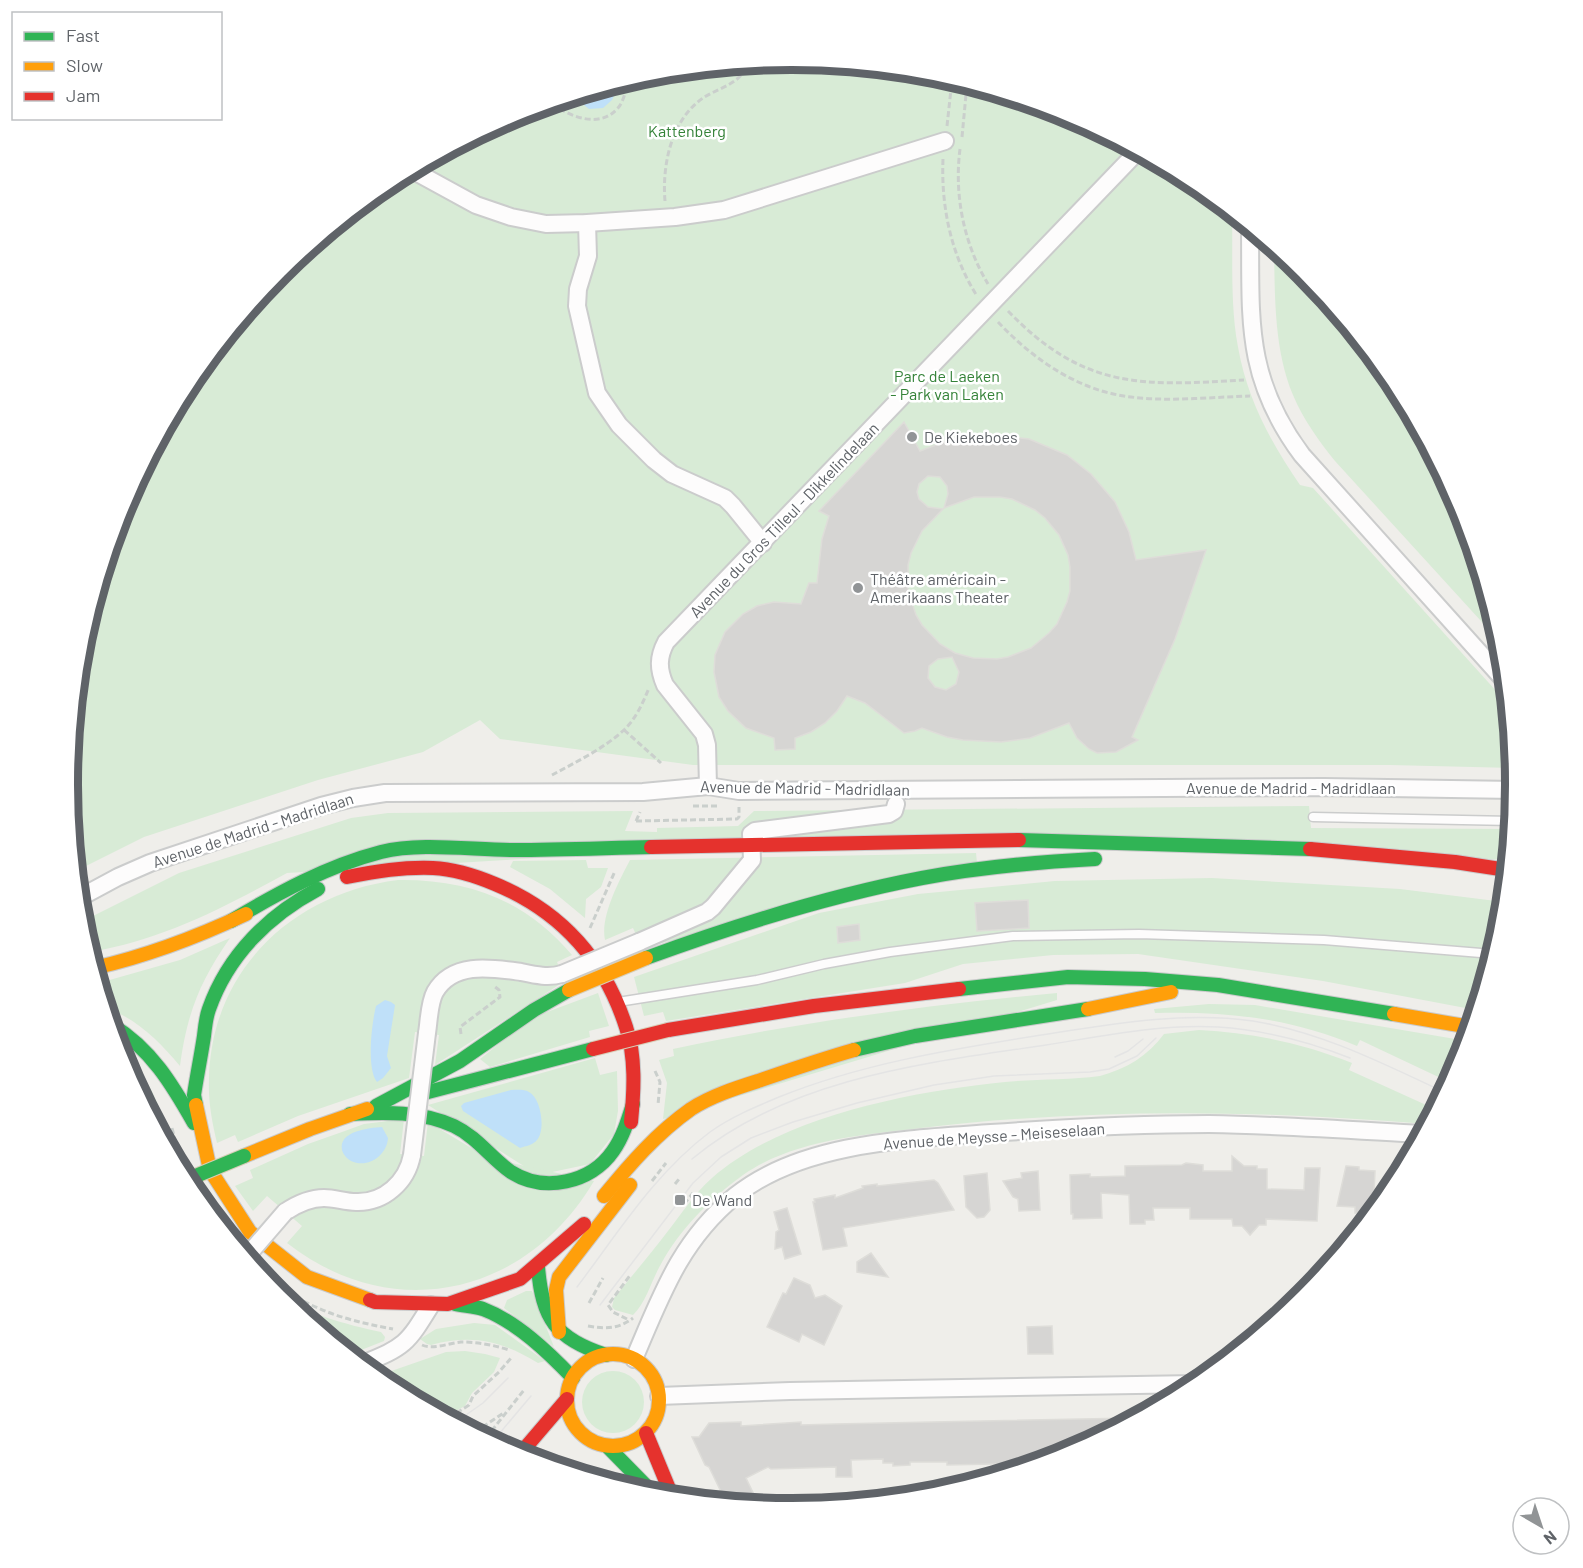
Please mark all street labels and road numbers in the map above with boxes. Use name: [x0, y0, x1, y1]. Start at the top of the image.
street label: Avenue du Gros Tilleul - Dikkelindelaan: [685, 418, 882, 621]
street label: Avenue de Madrid - Madridlaan: [700, 776, 910, 799]
street label: Avenue de Madrid - Madridlaan: [1186, 778, 1396, 797]
street label: Avenue de Madrid - Madridlaan: [150, 788, 356, 871]
street label: Avenue de Meysse - Meiseselaan: [882, 1118, 1106, 1153]

